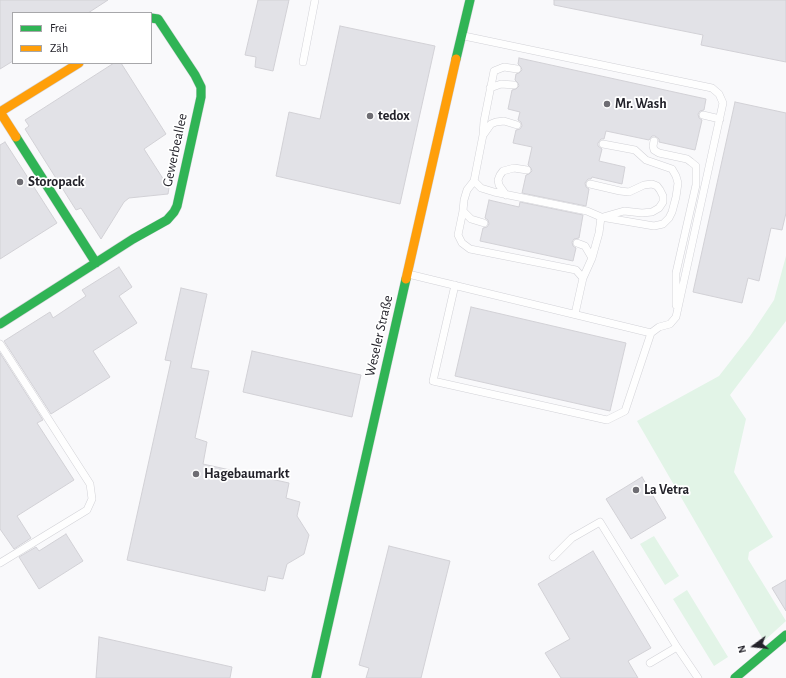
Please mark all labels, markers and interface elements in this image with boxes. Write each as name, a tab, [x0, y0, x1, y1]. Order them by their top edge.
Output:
legend	[12, 12, 152, 64]
text: Frei	[50, 22, 67, 34]
text: Zäh	[50, 42, 68, 54]
place label: Mr. Wash	[615, 96, 667, 112]
marker: Mr. Wash	[602, 99, 612, 109]
place label: tedox	[378, 108, 410, 124]
marker: tedox	[365, 111, 375, 121]
street label: Gewerbeallee	[159, 112, 191, 188]
place label: Storopack	[28, 174, 84, 190]
marker: Storopack	[15, 177, 25, 187]
street label: Weseler Straße	[361, 294, 397, 378]
place label: Hagebaumarkt	[204, 466, 289, 482]
marker: Hagebaumarkt	[191, 469, 201, 479]
place label: La Vetra	[644, 482, 689, 498]
marker: La Vetra	[631, 485, 641, 495]
north arrow	[734, 626, 774, 666]
text: N	[736, 644, 748, 654]

